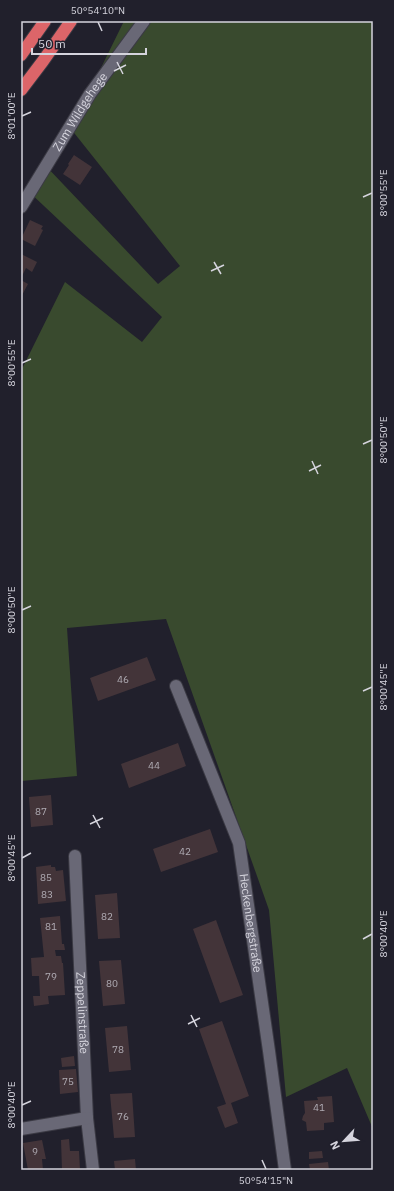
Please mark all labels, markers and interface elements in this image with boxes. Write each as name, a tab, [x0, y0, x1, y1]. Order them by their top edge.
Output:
text: 50°54'10"N	[71, 4, 125, 17]
scale bar	[32, 30, 146, 56]
text: 50 m	[38, 36, 66, 51]
street label: Zum Wildgehege	[49, 69, 111, 154]
text: 8°01'00"E	[5, 92, 18, 140]
text: 8°00'55"E	[377, 169, 390, 217]
text: 8°00'55"E	[5, 339, 18, 387]
text: 8°00'50"E	[377, 416, 390, 464]
text: 8°00'50"E	[5, 586, 18, 634]
text: 8°00'45"E	[377, 663, 390, 711]
house number: 46	[117, 673, 129, 686]
house number: 44	[148, 759, 160, 772]
house number: 87	[35, 805, 47, 818]
text: 8°00'45"E	[5, 834, 18, 882]
house number: 42	[179, 845, 191, 858]
house number: 85	[40, 871, 52, 884]
street label: Heckenbergstraße	[236, 872, 266, 974]
house number: 83	[41, 888, 53, 901]
house number: 82	[101, 910, 113, 923]
text: 8°00'40"E	[377, 910, 390, 958]
house number: 81	[45, 920, 57, 933]
house number: 79	[45, 970, 57, 983]
street label: Zeppelinstraße	[73, 971, 92, 1055]
house number: 80	[106, 977, 118, 990]
house number: 78	[112, 1043, 124, 1056]
house number: 75	[62, 1075, 74, 1088]
text: 8°00'40"E	[5, 1081, 18, 1129]
house number: 41	[313, 1101, 325, 1114]
house number: 76	[117, 1110, 129, 1123]
north arrow	[324, 1121, 364, 1161]
text: N	[327, 1139, 343, 1152]
house number: 9	[32, 1145, 38, 1158]
text: 50°54'15"N	[239, 1174, 293, 1187]

